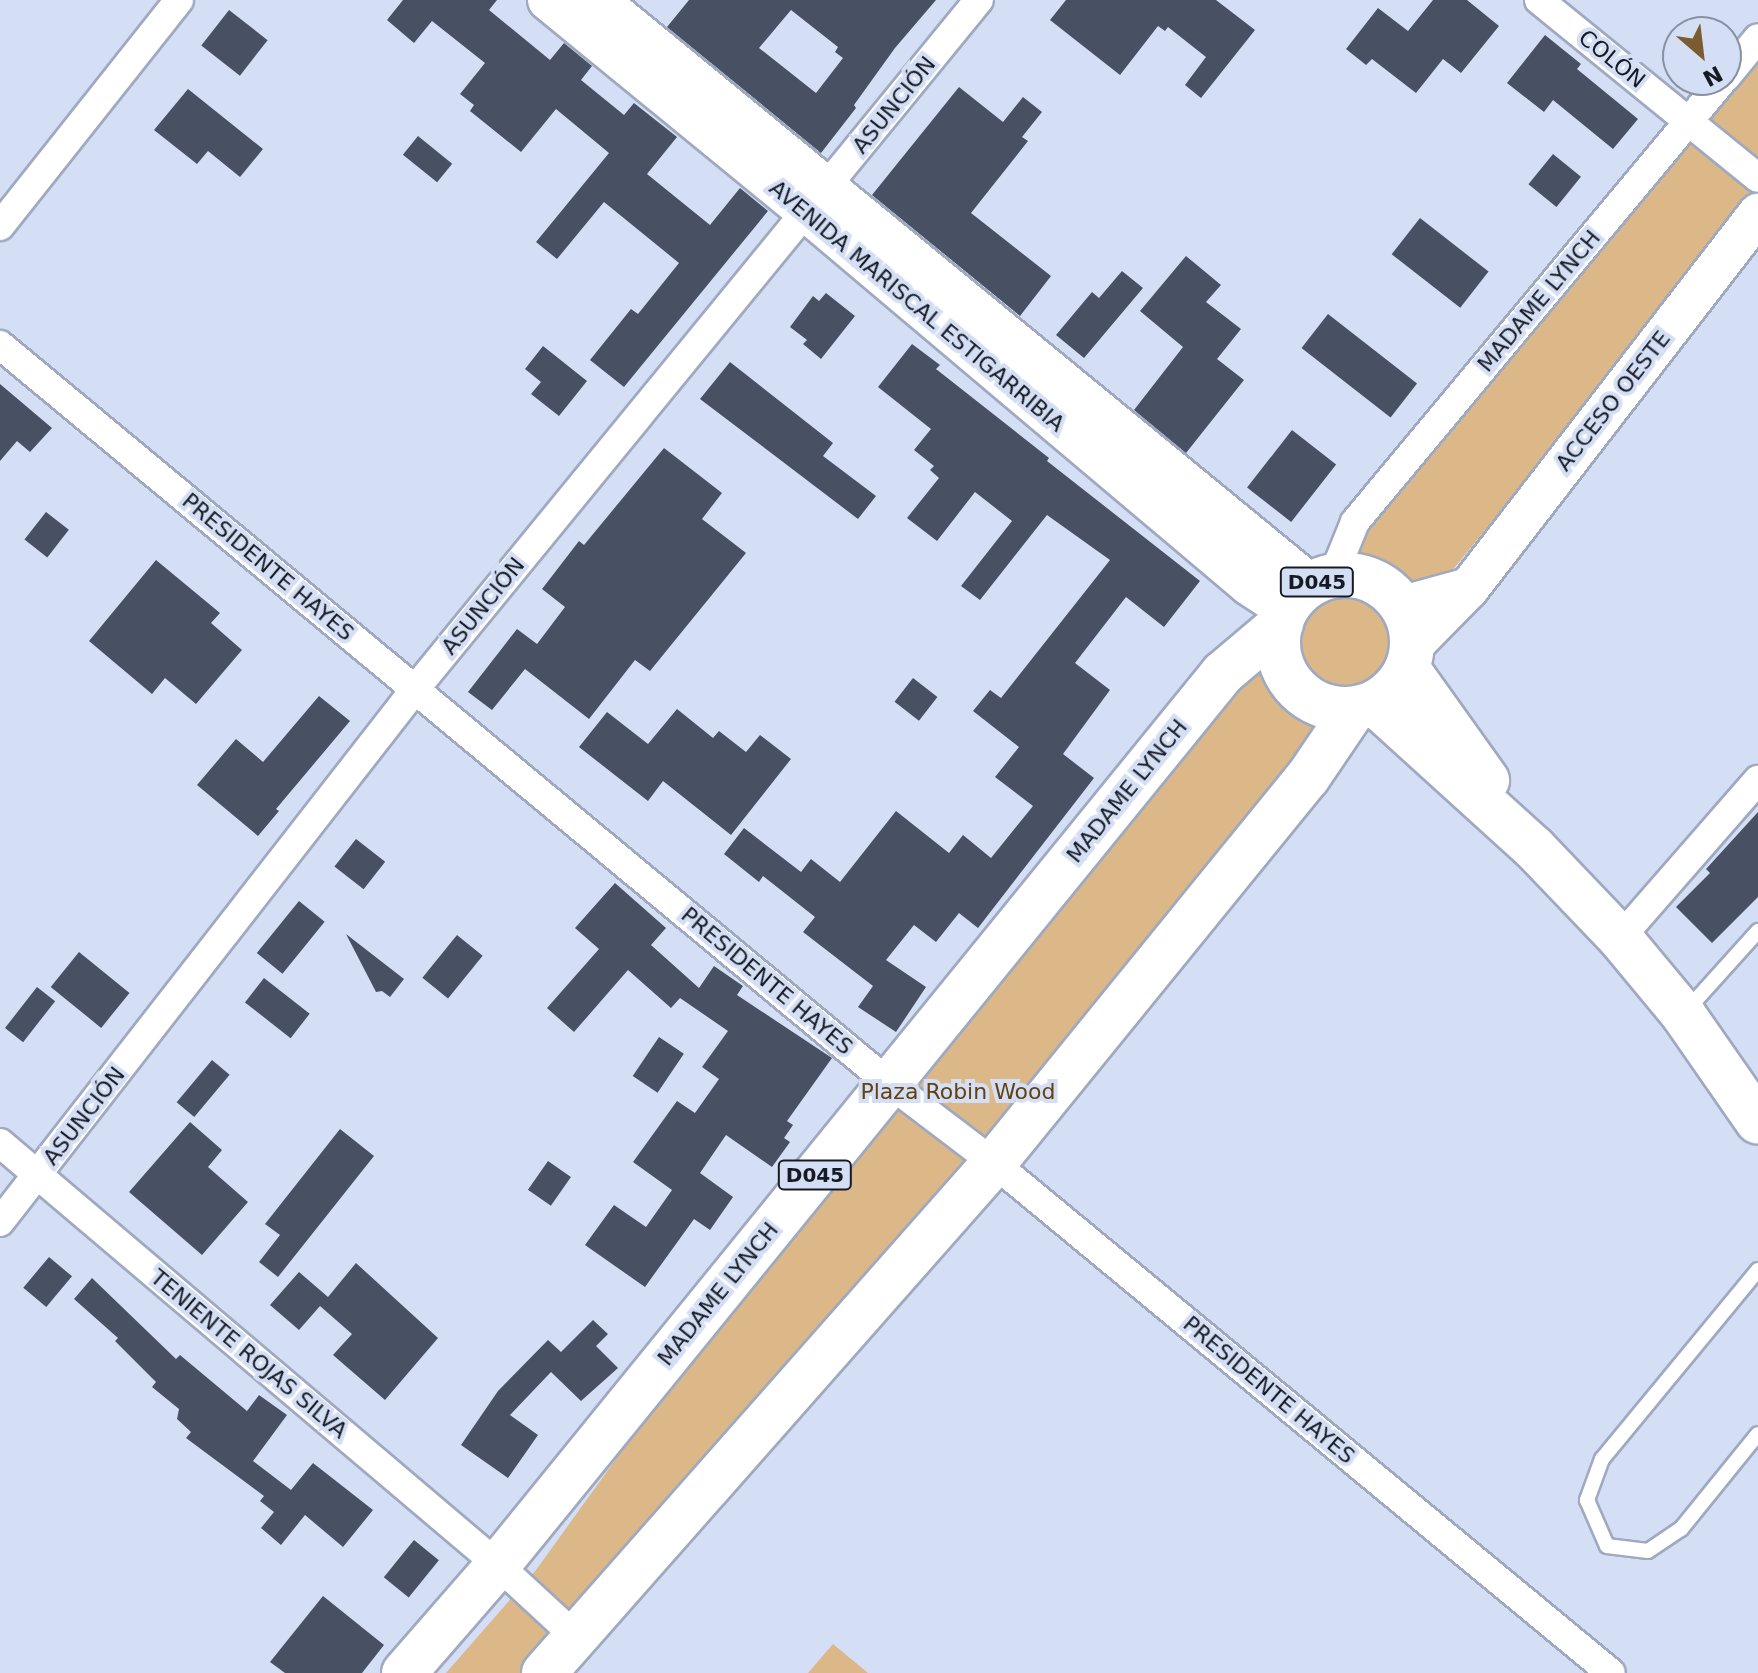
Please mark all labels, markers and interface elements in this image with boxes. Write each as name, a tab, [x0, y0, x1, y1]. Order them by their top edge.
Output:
north arrow	[1662, 16, 1742, 96]
street label: COLÓN	[1573, 24, 1651, 94]
street label: ASUNCIÓN	[847, 51, 941, 159]
text: N	[1699, 61, 1727, 91]
street label: AVENIDA MARISCAL ESTIGARRIBIA	[764, 175, 1070, 437]
street label: MADAME LYNCH	[1472, 225, 1606, 377]
street label: ACCESO OESTE	[1550, 326, 1676, 476]
street label: PRESIDENTE HAYES	[177, 488, 359, 646]
street label: ASUNCIÓN	[436, 552, 530, 660]
road number: D045	[1279, 566, 1355, 598]
street label: MADAME LYNCH	[1061, 714, 1193, 868]
street label: PRESIDENTE HAYES	[676, 902, 858, 1060]
street label: ASUNCIÓN	[38, 1062, 130, 1170]
park label: Plaza Robin Wood	[860, 1079, 1056, 1105]
road number: D045	[777, 1159, 853, 1191]
street label: MADAME LYNCH	[652, 1217, 784, 1371]
street label: TENIENTE ROJAS SILVA	[145, 1264, 353, 1444]
street label: PRESIDENTE HAYES	[1178, 1311, 1360, 1469]

